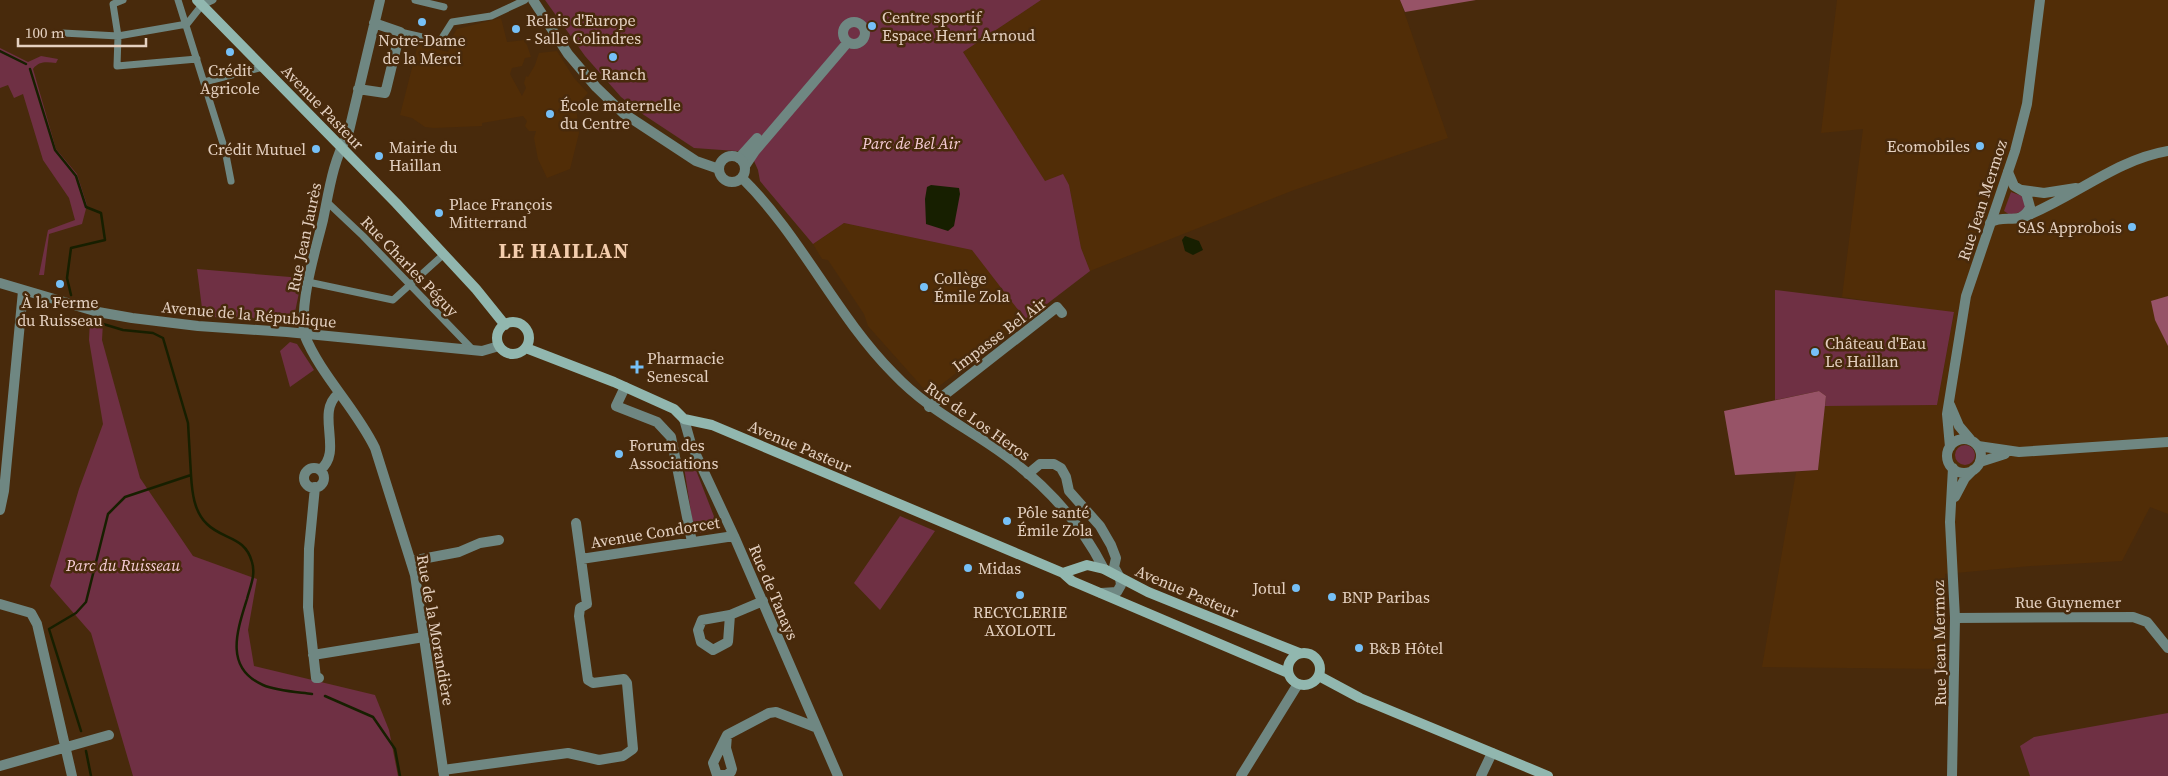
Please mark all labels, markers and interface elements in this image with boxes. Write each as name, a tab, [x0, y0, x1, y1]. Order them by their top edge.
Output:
place label: Centre sportif Espace Henri Arnoud	[882, 6, 1035, 46]
place label: Relais d'Europe - Salle Colindres	[526, 9, 641, 49]
scale bar	[18, 15, 145, 47]
marker: Notre-Dame de la Merci	[416, 16, 428, 28]
marker: Centre sportif Espace Henri Arnoud	[866, 20, 878, 32]
text: 100 m	[25, 22, 65, 43]
marker: Relais d'Europe - Salle Colindres	[510, 23, 522, 35]
place label: Notre-Dame de la Merci	[378, 29, 466, 69]
marker: Crédit Agricole	[224, 46, 236, 58]
marker: Le Ranch	[607, 51, 619, 63]
place label: Crédit Agricole	[200, 59, 260, 99]
street label: Avenue Pasteur	[277, 60, 369, 154]
place label: Le Ranch	[580, 63, 647, 85]
place label: École maternelle du Centre	[560, 94, 681, 134]
marker: École maternelle du Centre	[544, 108, 556, 120]
park label: Parc de Bel Air	[861, 132, 960, 154]
place label: Ecomobiles	[1887, 135, 1970, 157]
place label: Mairie du Haillan	[389, 136, 458, 176]
street label: Rue Jean Mermoz	[1952, 137, 2012, 263]
place label: Crédit Mutuel	[208, 138, 306, 160]
marker: Ecomobiles	[1974, 140, 1986, 152]
marker: Crédit Mutuel	[310, 143, 322, 155]
marker: Mairie du Haillan	[373, 150, 385, 162]
street label: Rue Jean Jaurès	[282, 180, 326, 294]
place label: Place François Mitterrand	[449, 193, 553, 233]
marker: Place François Mitterrand	[433, 207, 445, 219]
street label: Rue Charles Péguy	[356, 211, 464, 322]
place label: SAS Approbois	[2018, 216, 2122, 238]
marker: SAS Approbois	[2126, 221, 2138, 233]
district label: LE HAILLAN	[498, 236, 630, 265]
place label: Collège Émile Zola	[934, 267, 1011, 307]
marker: À la Ferme du Ruisseau	[54, 278, 66, 290]
marker: Collège Émile Zola	[918, 281, 930, 293]
place label: À la Ferme du Ruisseau	[17, 291, 103, 331]
street label: Impasse Bel Air	[948, 291, 1051, 377]
street label: Avenue de la République	[161, 295, 337, 333]
place label: Château d'Eau Le Haillan	[1825, 332, 1926, 372]
marker: Château d'Eau Le Haillan	[1809, 346, 1821, 358]
place label: Pharmacie Senescal	[647, 347, 724, 387]
marker: Pharmacie Senescal	[631, 361, 643, 373]
street label: Rue de Los Heros	[921, 376, 1035, 466]
street label: Avenue Pasteur	[745, 414, 855, 478]
place label: Forum des Associations	[629, 434, 718, 474]
marker: Forum des Associations	[613, 448, 625, 460]
place label: Pôle santé Émile Zola	[1017, 501, 1094, 541]
street label: Avenue Condorcet	[589, 511, 722, 553]
marker: Pôle santé Émile Zola	[1001, 515, 1013, 527]
street label: Rue de Tanays	[744, 541, 804, 643]
street label: Rue de la Morandière	[412, 553, 460, 707]
park label: Parc du Ruisseau	[65, 554, 181, 576]
place label: Midas	[978, 557, 1021, 579]
street label: Avenue Pasteur	[1132, 559, 1242, 623]
marker: Midas	[962, 562, 974, 574]
place label: Jotul	[1251, 577, 1286, 599]
street label: Rue Jean Mermoz	[1927, 580, 1951, 706]
marker: Jotul	[1290, 582, 1302, 594]
place label: BNP Paribas	[1342, 586, 1430, 608]
marker: RECYCLERIE AXOLOTL	[1014, 589, 1026, 601]
marker: BNP Paribas	[1326, 591, 1338, 603]
street label: Rue Guynemer	[2015, 591, 2122, 613]
place label: RECYCLERIE AXOLOTL	[973, 601, 1067, 641]
place label: B&B Hôtel	[1369, 637, 1443, 659]
marker: B&B Hôtel	[1353, 642, 1365, 654]

